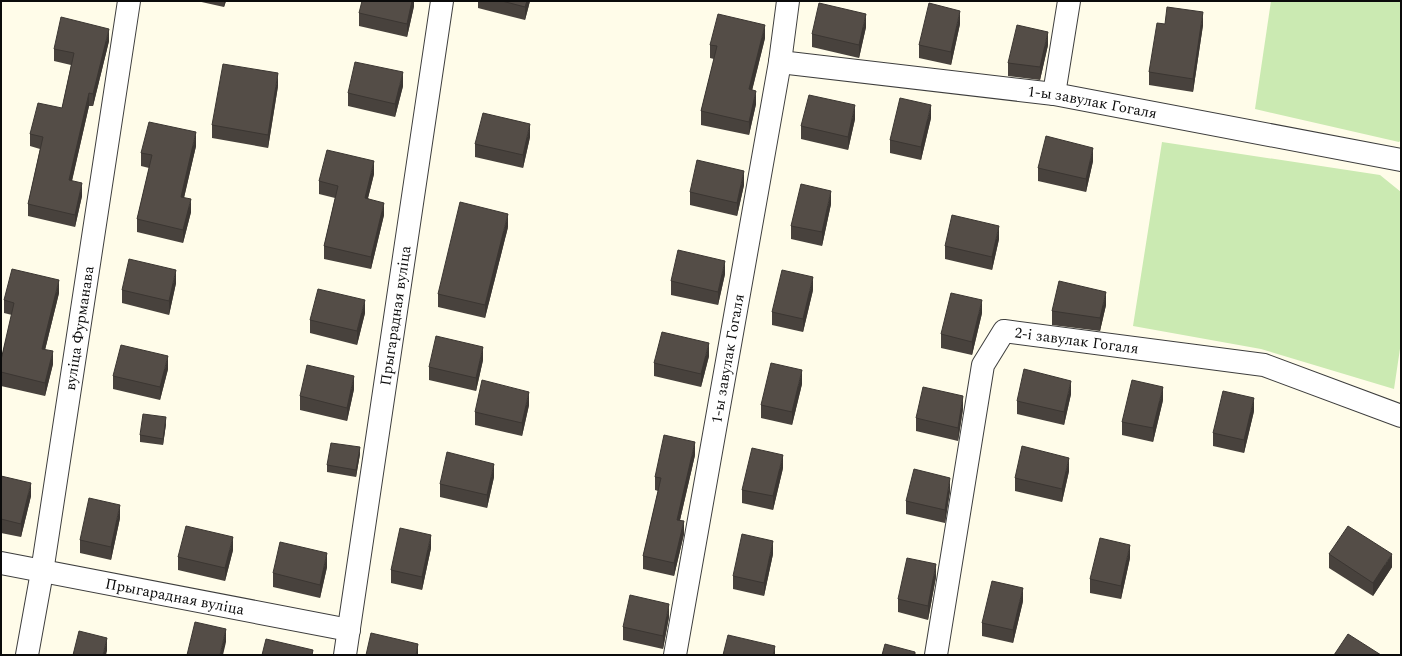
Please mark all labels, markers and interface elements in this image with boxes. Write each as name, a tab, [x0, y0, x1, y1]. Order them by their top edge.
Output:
street label: 1-ы завулак Гогаля	[1026, 80, 1159, 125]
street label: Прыгарадная вуліца	[374, 244, 418, 387]
street label: вуліца Фурманава	[59, 264, 101, 392]
street label: 1-ы завулак Гогаля	[705, 292, 751, 425]
street label: 2-і завулак Гогаля	[1013, 321, 1140, 360]
street label: Прыгарадная вуліца	[103, 572, 247, 622]

